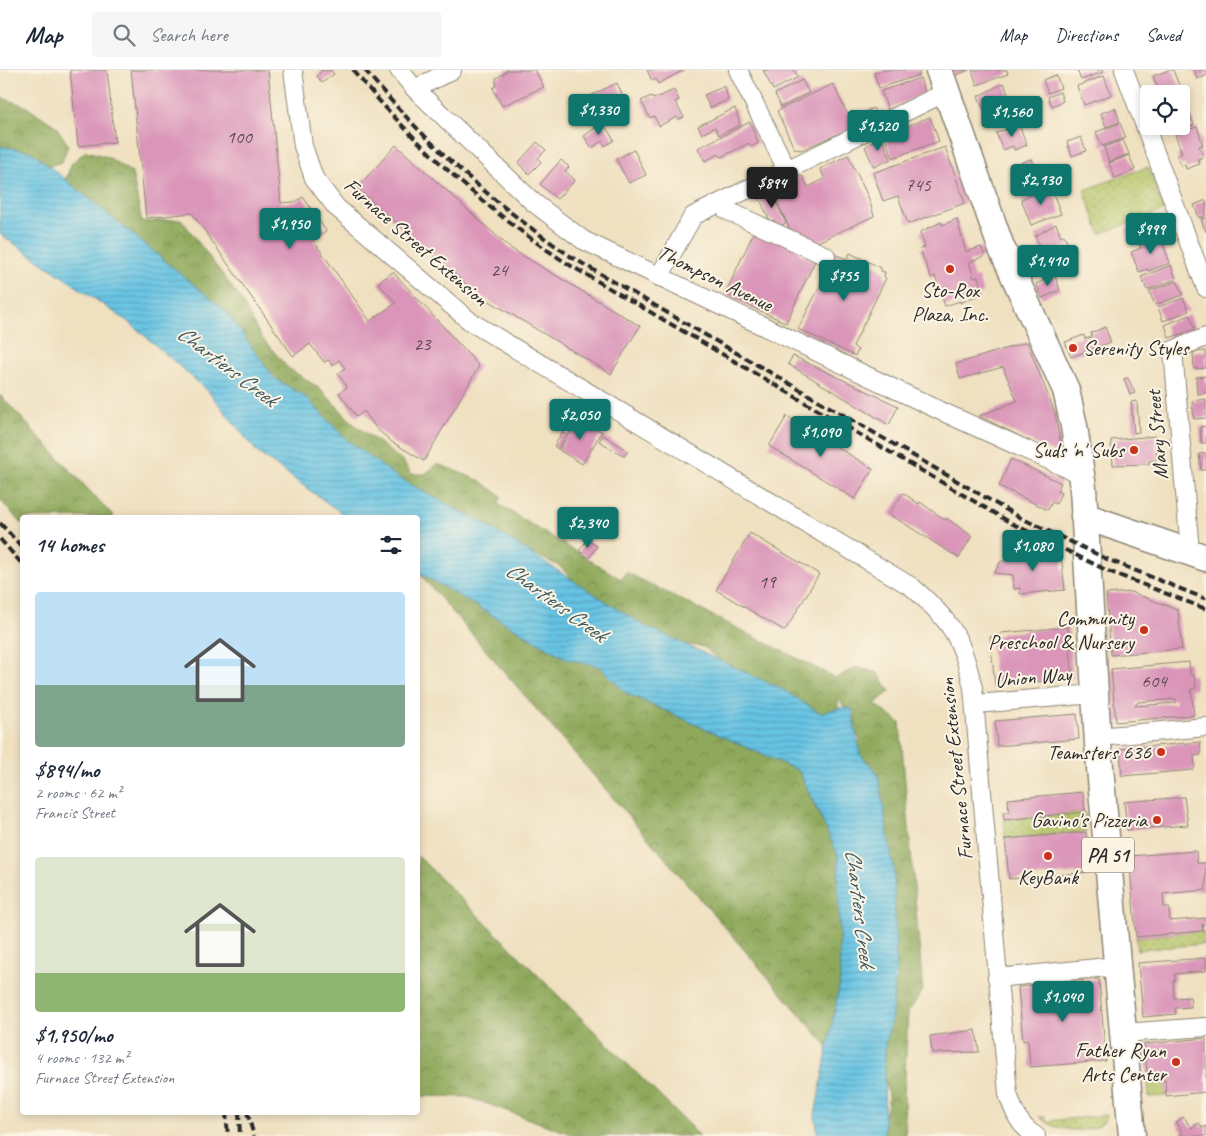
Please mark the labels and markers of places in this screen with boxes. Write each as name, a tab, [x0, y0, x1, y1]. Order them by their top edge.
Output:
pin: $1,330	[558, 93, 640, 136]
pin: $1,560	[971, 96, 1053, 138]
pin: $1,520	[837, 109, 919, 152]
pin: $2,130	[1000, 164, 1082, 206]
pin: $894	[742, 166, 802, 209]
pin: $1,950	[249, 208, 331, 250]
pin: $999	[1121, 212, 1181, 255]
pin: $1,410	[1007, 244, 1089, 287]
pin: $755	[814, 260, 874, 302]
marker: Sto-Rox Plaza, Inc.	[944, 263, 956, 275]
place label: Sto-Rox Plaza, Inc.	[912, 277, 989, 327]
place label: Serenity Styles	[1083, 335, 1190, 361]
marker: Serenity Styles	[1067, 342, 1079, 354]
pin: $2,050	[539, 398, 621, 441]
pin: $1,090	[780, 416, 862, 458]
place label: Suds 'n' Subs	[1033, 437, 1126, 463]
marker: Suds 'n' Subs	[1128, 444, 1140, 456]
pin: $2,340	[547, 506, 629, 549]
pin: $1,080	[992, 530, 1074, 572]
place label: Community Preschool & Nursery	[988, 605, 1136, 655]
marker: Community Preschool & Nursery	[1138, 624, 1150, 636]
place label: Teamsters 636	[1047, 739, 1152, 765]
marker: Teamsters 636	[1155, 746, 1167, 758]
place label: Gavino's Pizzeria	[1031, 807, 1149, 833]
marker: Gavino's Pizzeria	[1151, 814, 1163, 826]
marker: KeyBank	[1042, 850, 1054, 862]
place label: KeyBank	[1018, 864, 1079, 890]
pin: $1,040	[1022, 980, 1104, 1023]
place label: Father Ryan Arts Center	[1075, 1037, 1167, 1087]
marker: Father Ryan Arts Center	[1170, 1056, 1182, 1068]

